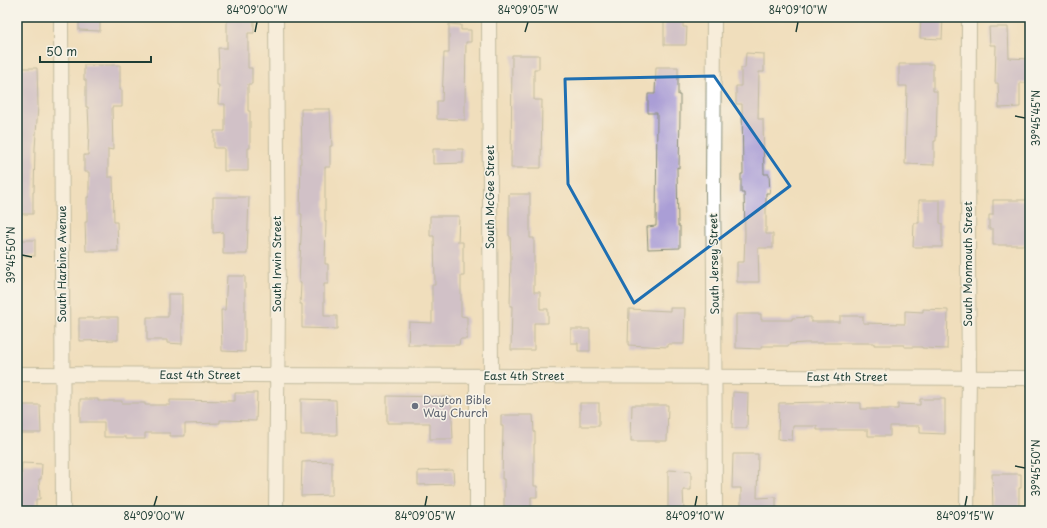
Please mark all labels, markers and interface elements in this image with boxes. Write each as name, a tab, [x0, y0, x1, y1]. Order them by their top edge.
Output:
text: 84°09'00"W	[226, 2, 288, 17]
text: 84°09'05"W	[498, 2, 559, 17]
text: 84°09'10"W	[769, 2, 828, 17]
scale bar	[40, 38, 151, 64]
text: 50 m	[46, 42, 77, 60]
text: 39°45'45"N	[1028, 90, 1043, 146]
street label: South McGee Street	[481, 145, 498, 249]
street label: South Monmouth Street	[959, 201, 976, 327]
street label: South Harbine Avenue	[53, 206, 70, 322]
street label: South Jersey Street	[704, 213, 723, 315]
street label: South Irwin Street	[268, 215, 285, 312]
text: 39°45'50"N	[3, 226, 18, 284]
street label: East 4th Street	[160, 366, 241, 383]
street label: East 4th Street	[484, 367, 565, 384]
street label: East 4th Street	[807, 368, 888, 385]
place label: Dayton Bible Way Church	[423, 391, 491, 421]
marker: Dayton Bible Way Church	[410, 401, 420, 411]
text: 39°45'50"N	[1028, 439, 1043, 497]
text: 84°09'00"W	[123, 508, 185, 523]
text: 84°09'05"W	[395, 508, 456, 523]
text: 84°09'10"W	[666, 508, 725, 523]
text: 84°09'15"W	[936, 508, 995, 523]

